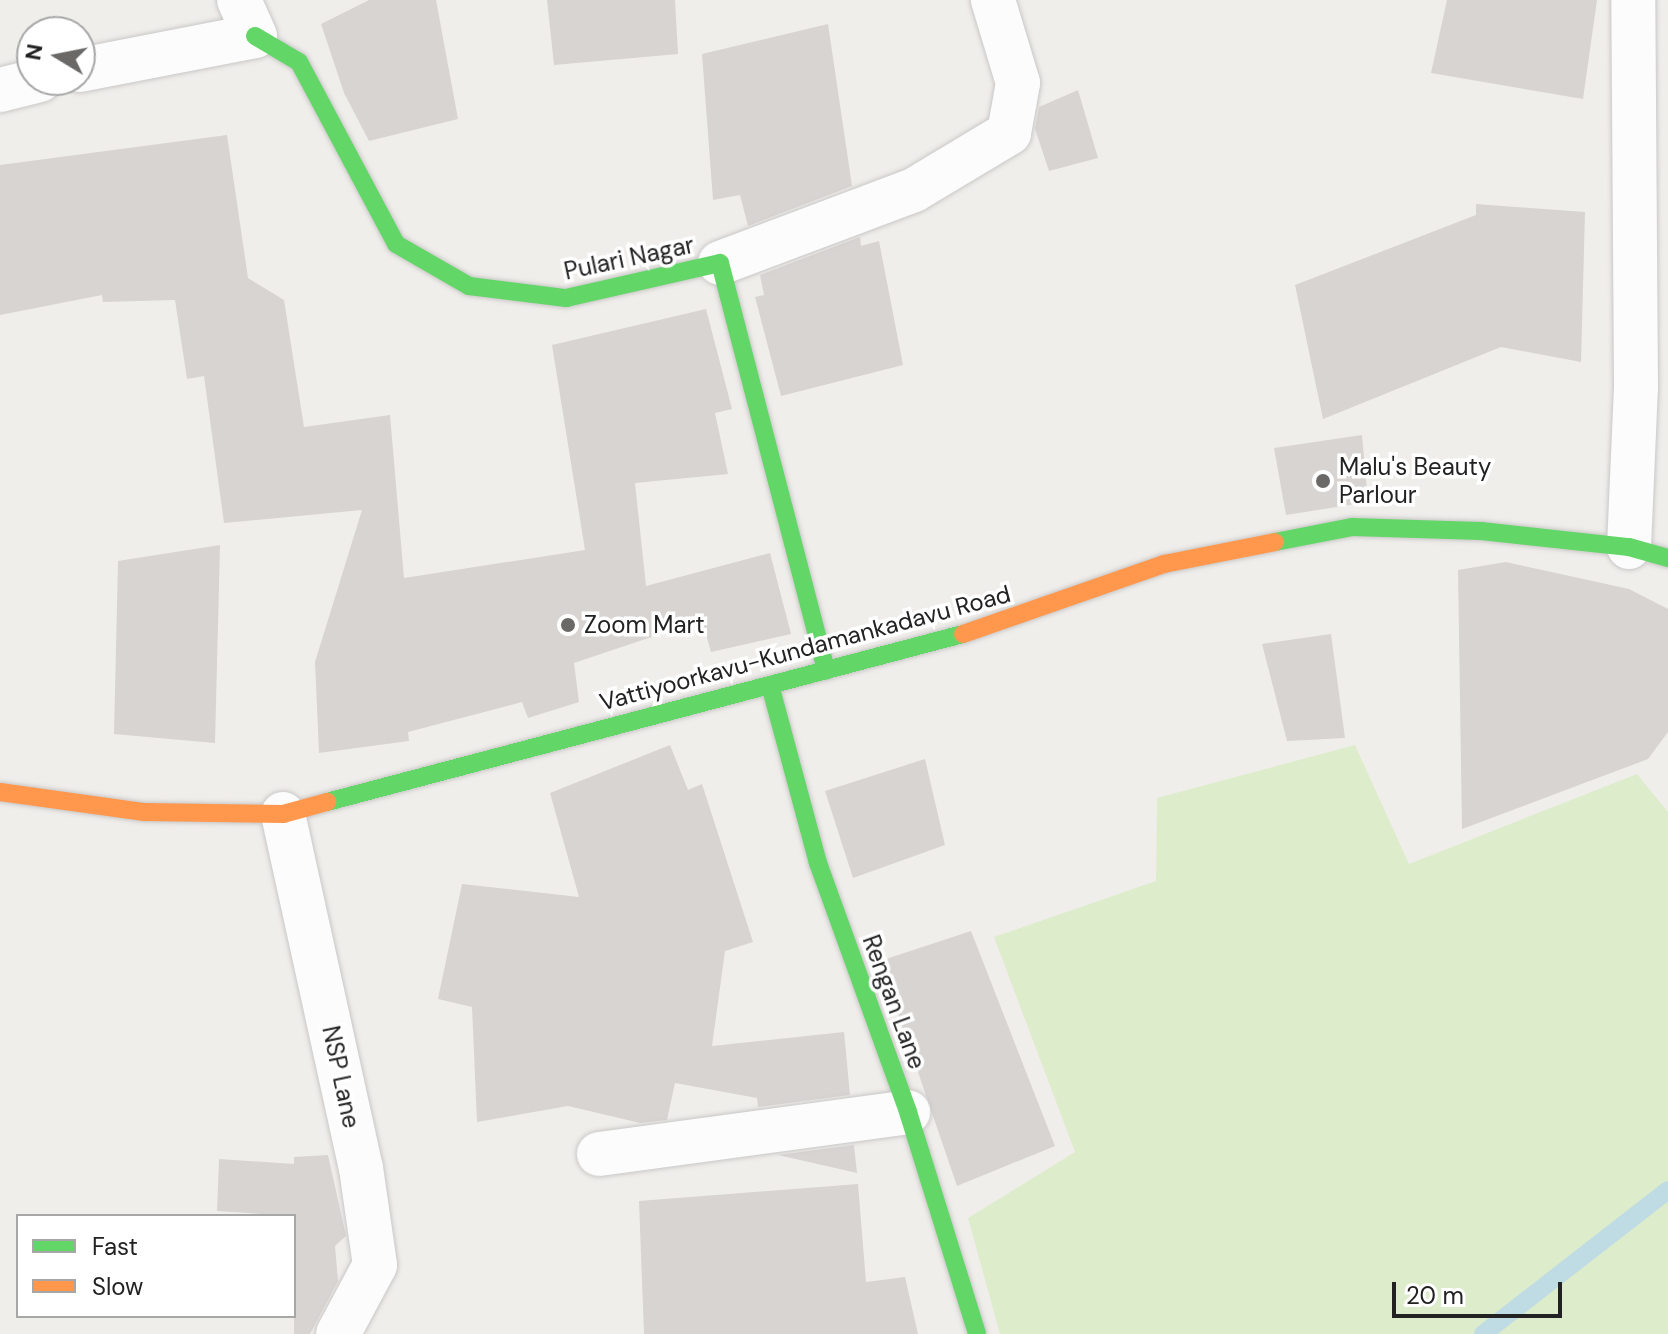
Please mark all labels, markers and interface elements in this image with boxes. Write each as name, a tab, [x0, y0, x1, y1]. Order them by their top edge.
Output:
north arrow	[16, 16, 96, 96]
text: N	[18, 42, 50, 63]
street label: Pulari Nagar	[561, 230, 697, 286]
place label: Malu's Beauty Parlour	[1339, 453, 1491, 509]
marker: Malu's Beauty Parlour	[1314, 472, 1332, 490]
street label: Vattiyoorkavu-Kundamankadavu Road	[596, 579, 1014, 717]
place label: Zoom Mart	[584, 611, 705, 639]
marker: Zoom Mart	[559, 616, 577, 634]
street label: Rengan Lane	[856, 931, 932, 1073]
street label: NSP Lane	[316, 1023, 366, 1131]
legend	[16, 1214, 296, 1318]
text: Fast	[92, 1231, 138, 1262]
scale bar	[1396, 1266, 1566, 1316]
text: Slow	[92, 1271, 143, 1302]
text: 20 m	[1406, 1280, 1464, 1311]

